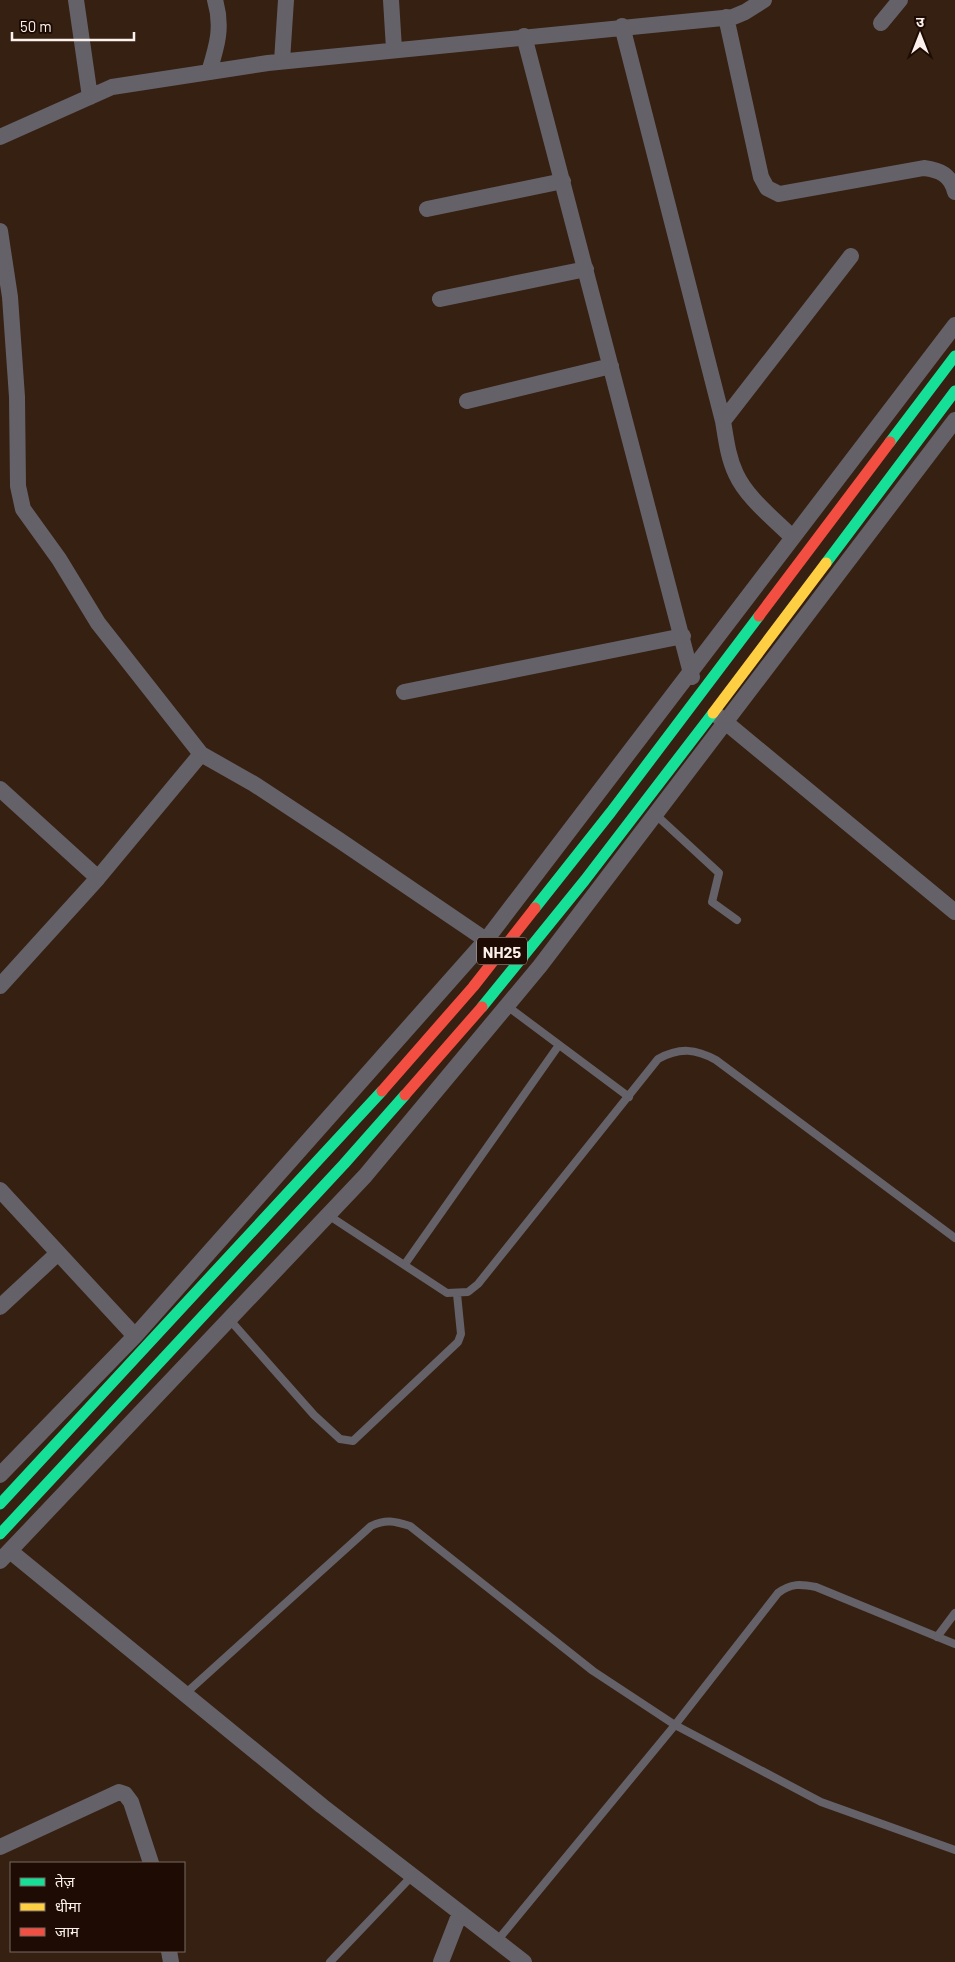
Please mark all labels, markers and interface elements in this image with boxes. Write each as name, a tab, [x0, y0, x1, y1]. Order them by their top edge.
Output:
scale bar	[12, 10, 135, 42]
north arrow	[895, 10, 945, 60]
text: उ	[916, 13, 925, 30]
text: 50 m	[20, 17, 52, 35]
road number: NH25	[477, 938, 527, 964]
legend	[10, 1862, 185, 1952]
text: तेज़	[55, 1872, 76, 1890]
text: धीमा	[55, 1897, 82, 1915]
text: जाम	[55, 1922, 80, 1940]

